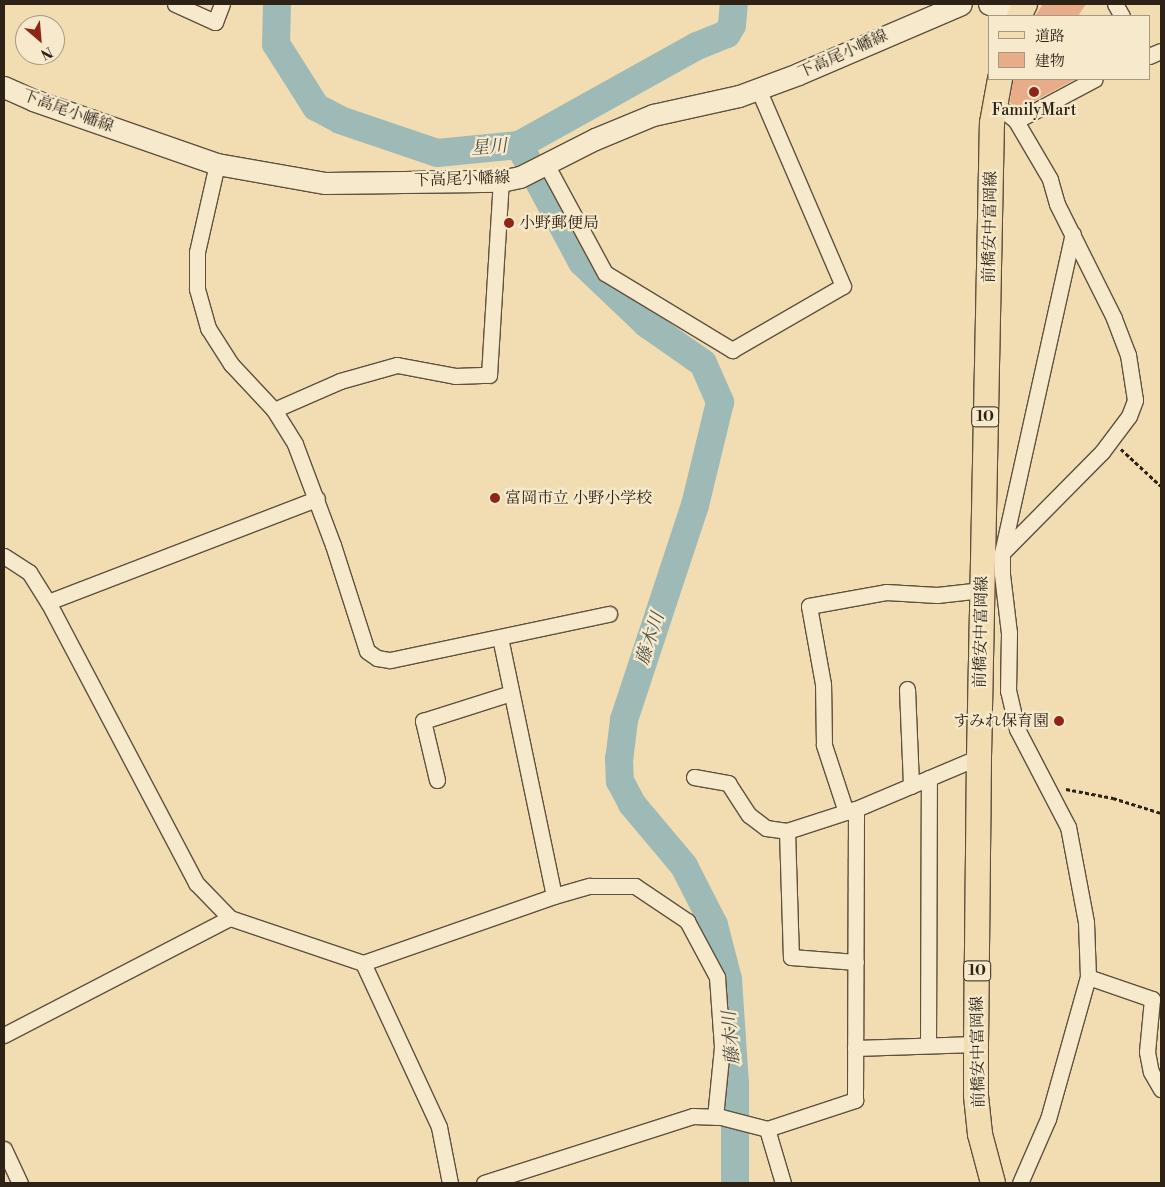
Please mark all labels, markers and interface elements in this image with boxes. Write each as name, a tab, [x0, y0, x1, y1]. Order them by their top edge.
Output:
north arrow	[15, 15, 65, 65]
legend	[988, 15, 1150, 80]
street label: 下高尾小幡線	[795, 26, 891, 82]
text: 道路	[1035, 27, 1065, 46]
text: N	[37, 42, 55, 63]
text: 建物	[1035, 52, 1065, 71]
street label: 下高尾小幡線	[20, 86, 116, 136]
marker: FamilyMart	[1028, 86, 1040, 98]
place label: FamilyMart	[992, 100, 1076, 120]
water label: 星川	[470, 136, 508, 160]
street label: 下高尾小幡線	[414, 168, 510, 190]
street label: 前橋安中富岡線	[979, 171, 1001, 283]
place label: 小野郵便局	[519, 213, 599, 233]
marker: 小野郵便局	[503, 217, 515, 229]
road number: 10	[970, 404, 1000, 430]
place label: 富岡市立 小野小学校	[505, 488, 652, 508]
marker: 富岡市立 小野小学校	[489, 492, 501, 504]
street label: 前橋安中富岡線	[970, 576, 992, 688]
water label: 藤木川	[632, 610, 670, 668]
place label: すみれ保育園	[953, 711, 1049, 731]
marker: すみれ保育園	[1053, 715, 1065, 727]
road number: 10	[962, 958, 992, 984]
street label: 前橋安中富岡線	[967, 996, 989, 1108]
water label: 藤木川	[719, 1010, 745, 1066]

